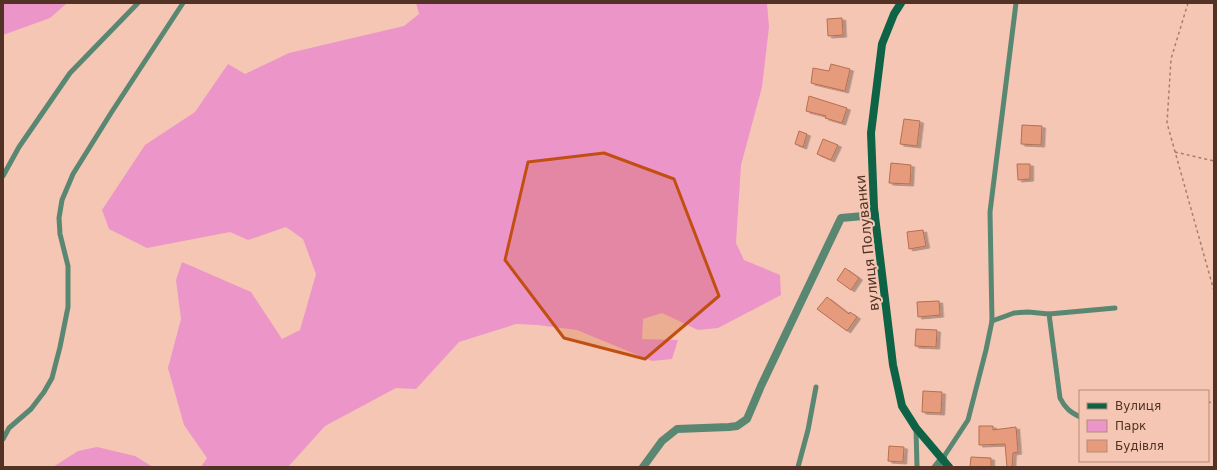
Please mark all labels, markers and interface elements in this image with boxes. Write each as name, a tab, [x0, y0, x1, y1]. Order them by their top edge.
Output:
street label: вулиця Полуванки	[852, 174, 882, 312]
legend	[1079, 390, 1209, 462]
text: Вулиця	[1115, 399, 1161, 413]
text: Парк	[1115, 419, 1146, 433]
text: Будівля	[1115, 439, 1164, 453]

